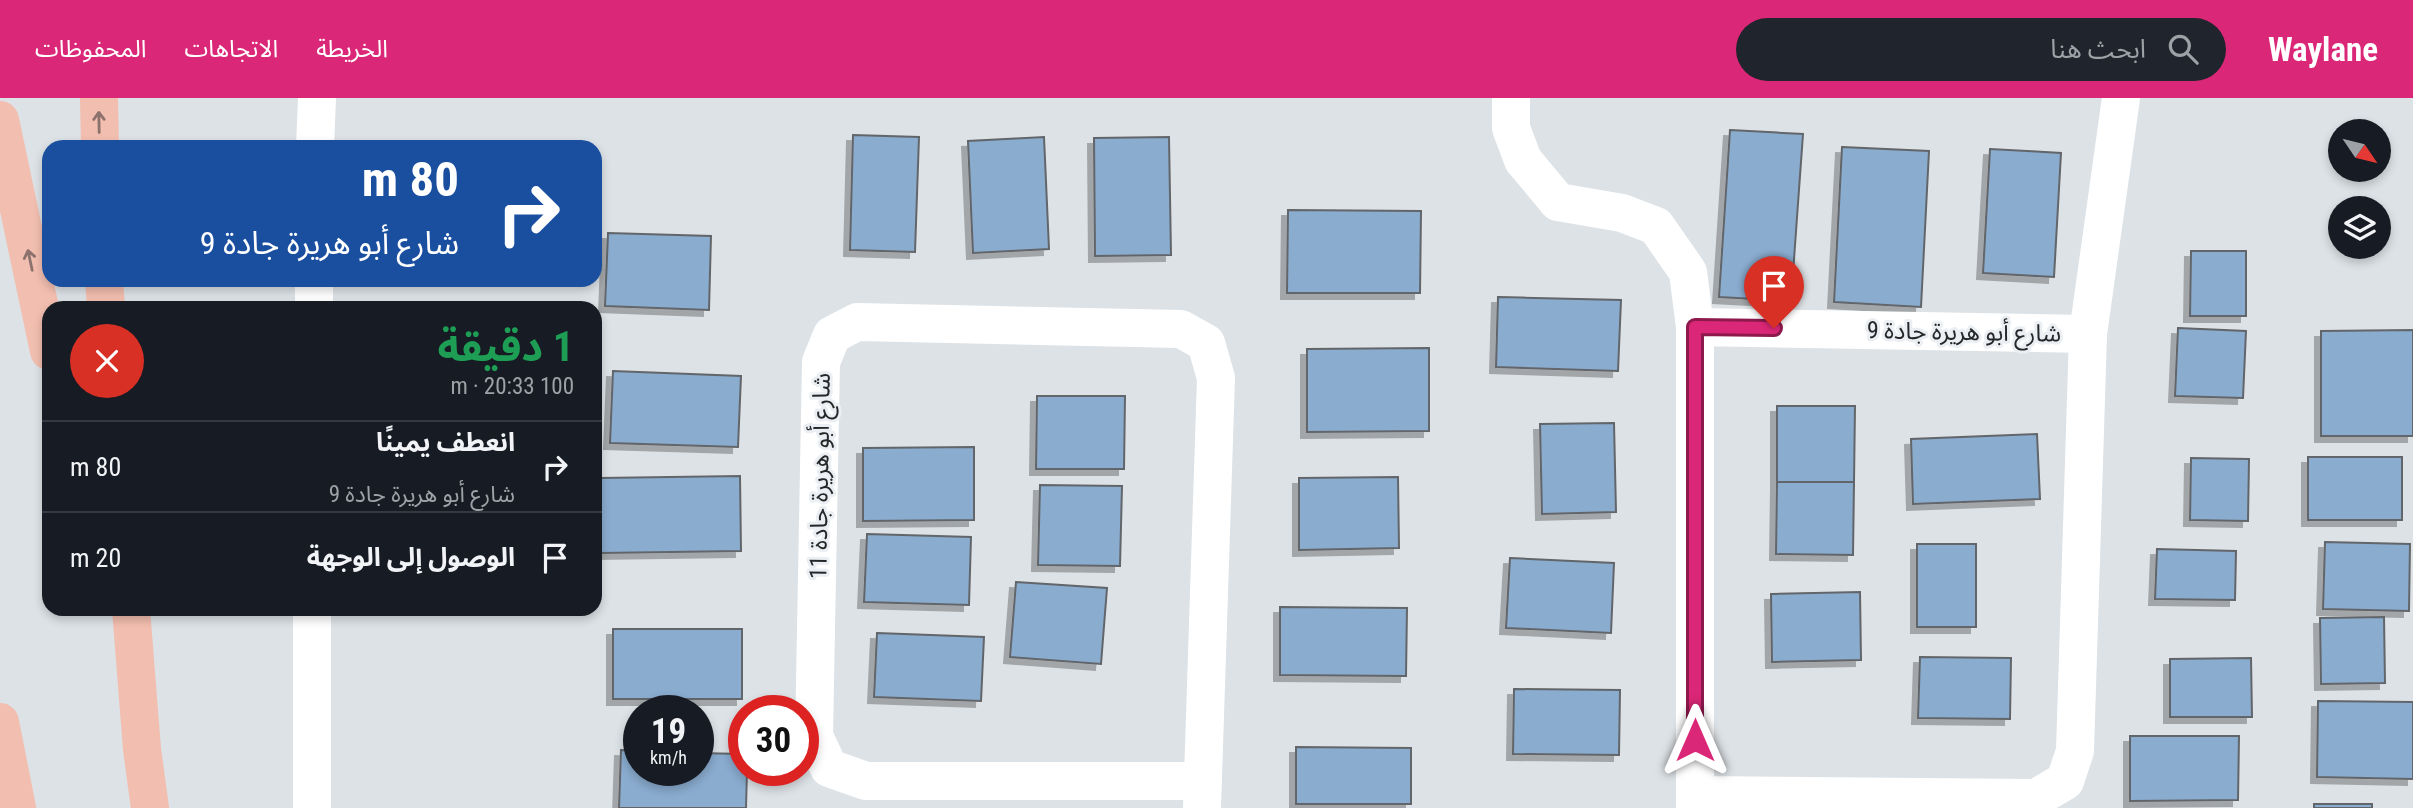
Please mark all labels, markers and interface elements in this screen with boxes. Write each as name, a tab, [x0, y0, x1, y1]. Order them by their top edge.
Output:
search box	[1736, 18, 2226, 81]
icon: search	[2164, 30, 2202, 68]
text: Waylane	[2268, 30, 2378, 69]
text: ابحث هنا	[2050, 34, 2146, 64]
text: المحفوظات	[35, 35, 146, 63]
text: الاتجاهات	[184, 35, 278, 63]
text: الخريطة	[316, 35, 388, 63]
one-way arrow	[93, 111, 106, 134]
north arrow	[2328, 119, 2390, 182]
map controls	[2328, 119, 2391, 259]
text: 80 m	[362, 151, 459, 208]
icon: right	[483, 168, 574, 259]
button: layers	[2328, 196, 2391, 259]
text: شارع أبو هريرة جادة 9	[200, 224, 459, 262]
one-way arrow	[22, 249, 36, 272]
pin	[1744, 256, 1804, 328]
icon: arrive	[1755, 267, 1793, 305]
street label: شارع أبو هريرة جادة 9	[1867, 314, 2061, 351]
text: 1 دقيقة	[437, 322, 574, 371]
button: close	[70, 324, 144, 398]
text: 100 m · 20:33	[450, 373, 574, 400]
street label: شارع أبو هريرة جادة 11	[802, 373, 839, 579]
text: انعطف يمينًا	[376, 427, 515, 457]
icon: right	[536, 448, 574, 486]
text: 80 m	[70, 452, 121, 482]
text: شارع أبو هريرة جادة 9	[329, 481, 515, 508]
icon: arrive	[536, 539, 574, 577]
text: الوصول إلى الوجهة	[307, 542, 515, 572]
text: 20 m	[70, 543, 121, 573]
speed limit sign: 30	[728, 695, 819, 786]
position arrow	[1658, 703, 1732, 777]
text: 19	[651, 711, 686, 752]
text: km/h	[650, 747, 687, 768]

